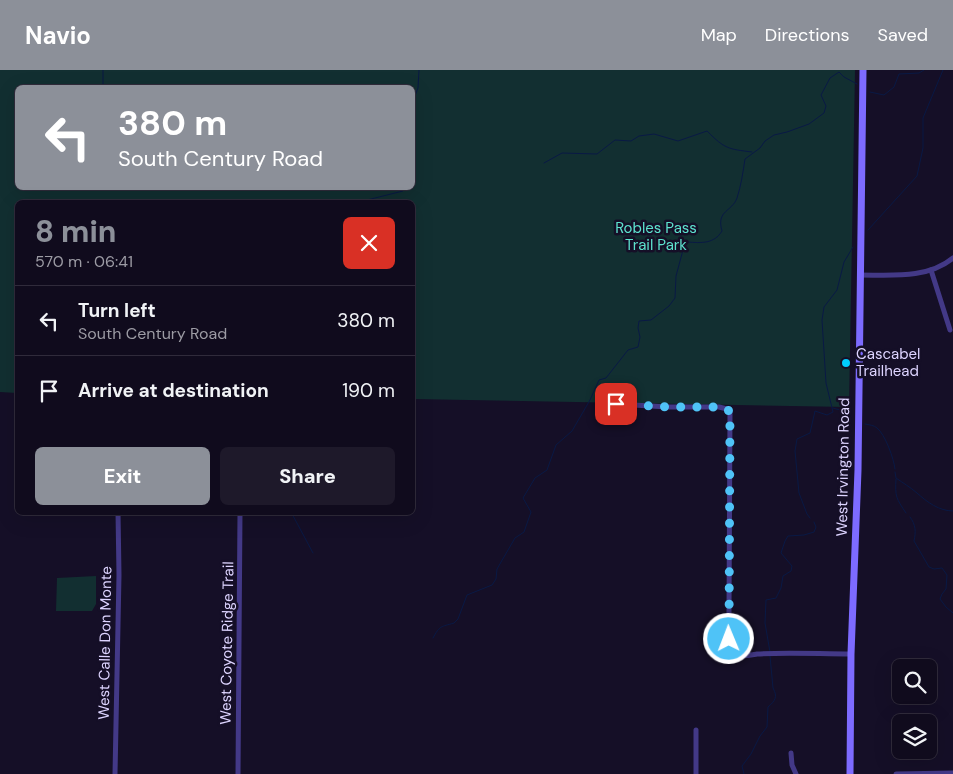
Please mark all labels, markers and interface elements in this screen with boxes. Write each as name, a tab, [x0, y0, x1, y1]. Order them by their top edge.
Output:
text: Navio	[25, 20, 91, 51]
text: Map	[701, 23, 737, 47]
text: Directions	[765, 23, 850, 47]
text: Saved	[878, 23, 928, 47]
text: 380 m	[118, 100, 227, 146]
icon: left	[35, 105, 100, 170]
text: South Century Road	[118, 144, 323, 173]
text: 8 min	[35, 212, 116, 251]
button: close	[343, 217, 395, 269]
park label: Robles Pass Trail Park	[615, 218, 697, 255]
text: 570 m · 06:41	[35, 251, 133, 272]
text: Turn left	[78, 298, 156, 323]
icon: left	[35, 307, 63, 335]
text: 380 m	[337, 308, 395, 333]
text: South Century Road	[78, 323, 227, 344]
place label: Cascabel Trailhead	[856, 344, 920, 381]
marker: Cascabel Trailhead	[840, 357, 852, 369]
icon: arrive	[35, 377, 63, 405]
text: Arrive at destination	[78, 378, 269, 403]
text: 190 m	[342, 378, 395, 403]
pin	[595, 383, 637, 425]
icon: arrive	[602, 390, 630, 418]
street label: West Irvington Road	[832, 397, 854, 537]
button: Exit	[35, 447, 210, 505]
button: Share	[220, 447, 395, 505]
street label: West Coyote Ridge Trail	[216, 561, 238, 725]
street label: West Calle Don Monte	[94, 566, 116, 720]
position arrow	[702, 612, 754, 664]
map controls	[892, 659, 937, 759]
button: search	[892, 659, 937, 704]
button: layers	[892, 714, 937, 759]

